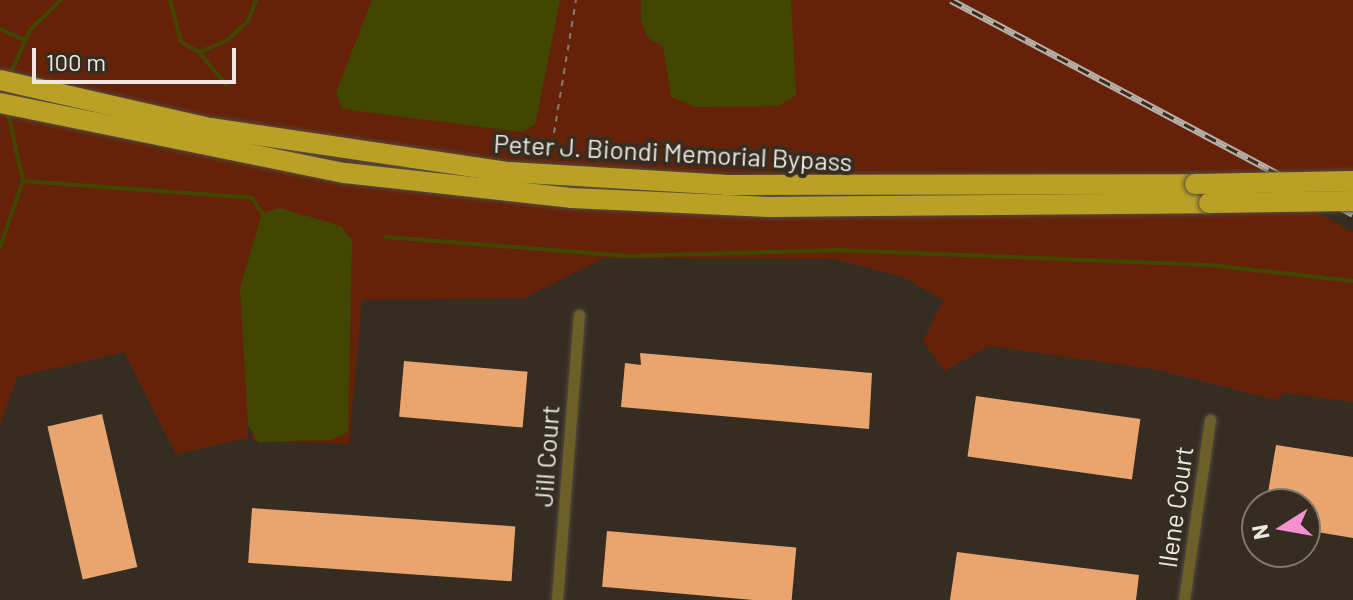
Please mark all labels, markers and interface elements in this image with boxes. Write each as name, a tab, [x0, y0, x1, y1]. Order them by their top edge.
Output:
scale bar	[36, 32, 240, 82]
text: 100 m	[46, 47, 106, 76]
street label: Peter J. Biondi Memorial Bypass	[493, 127, 853, 177]
street label: Jill Court	[527, 404, 565, 508]
street label: Ilene Court	[1151, 444, 1199, 570]
north arrow	[1241, 488, 1321, 568]
text: N	[1245, 523, 1274, 542]

